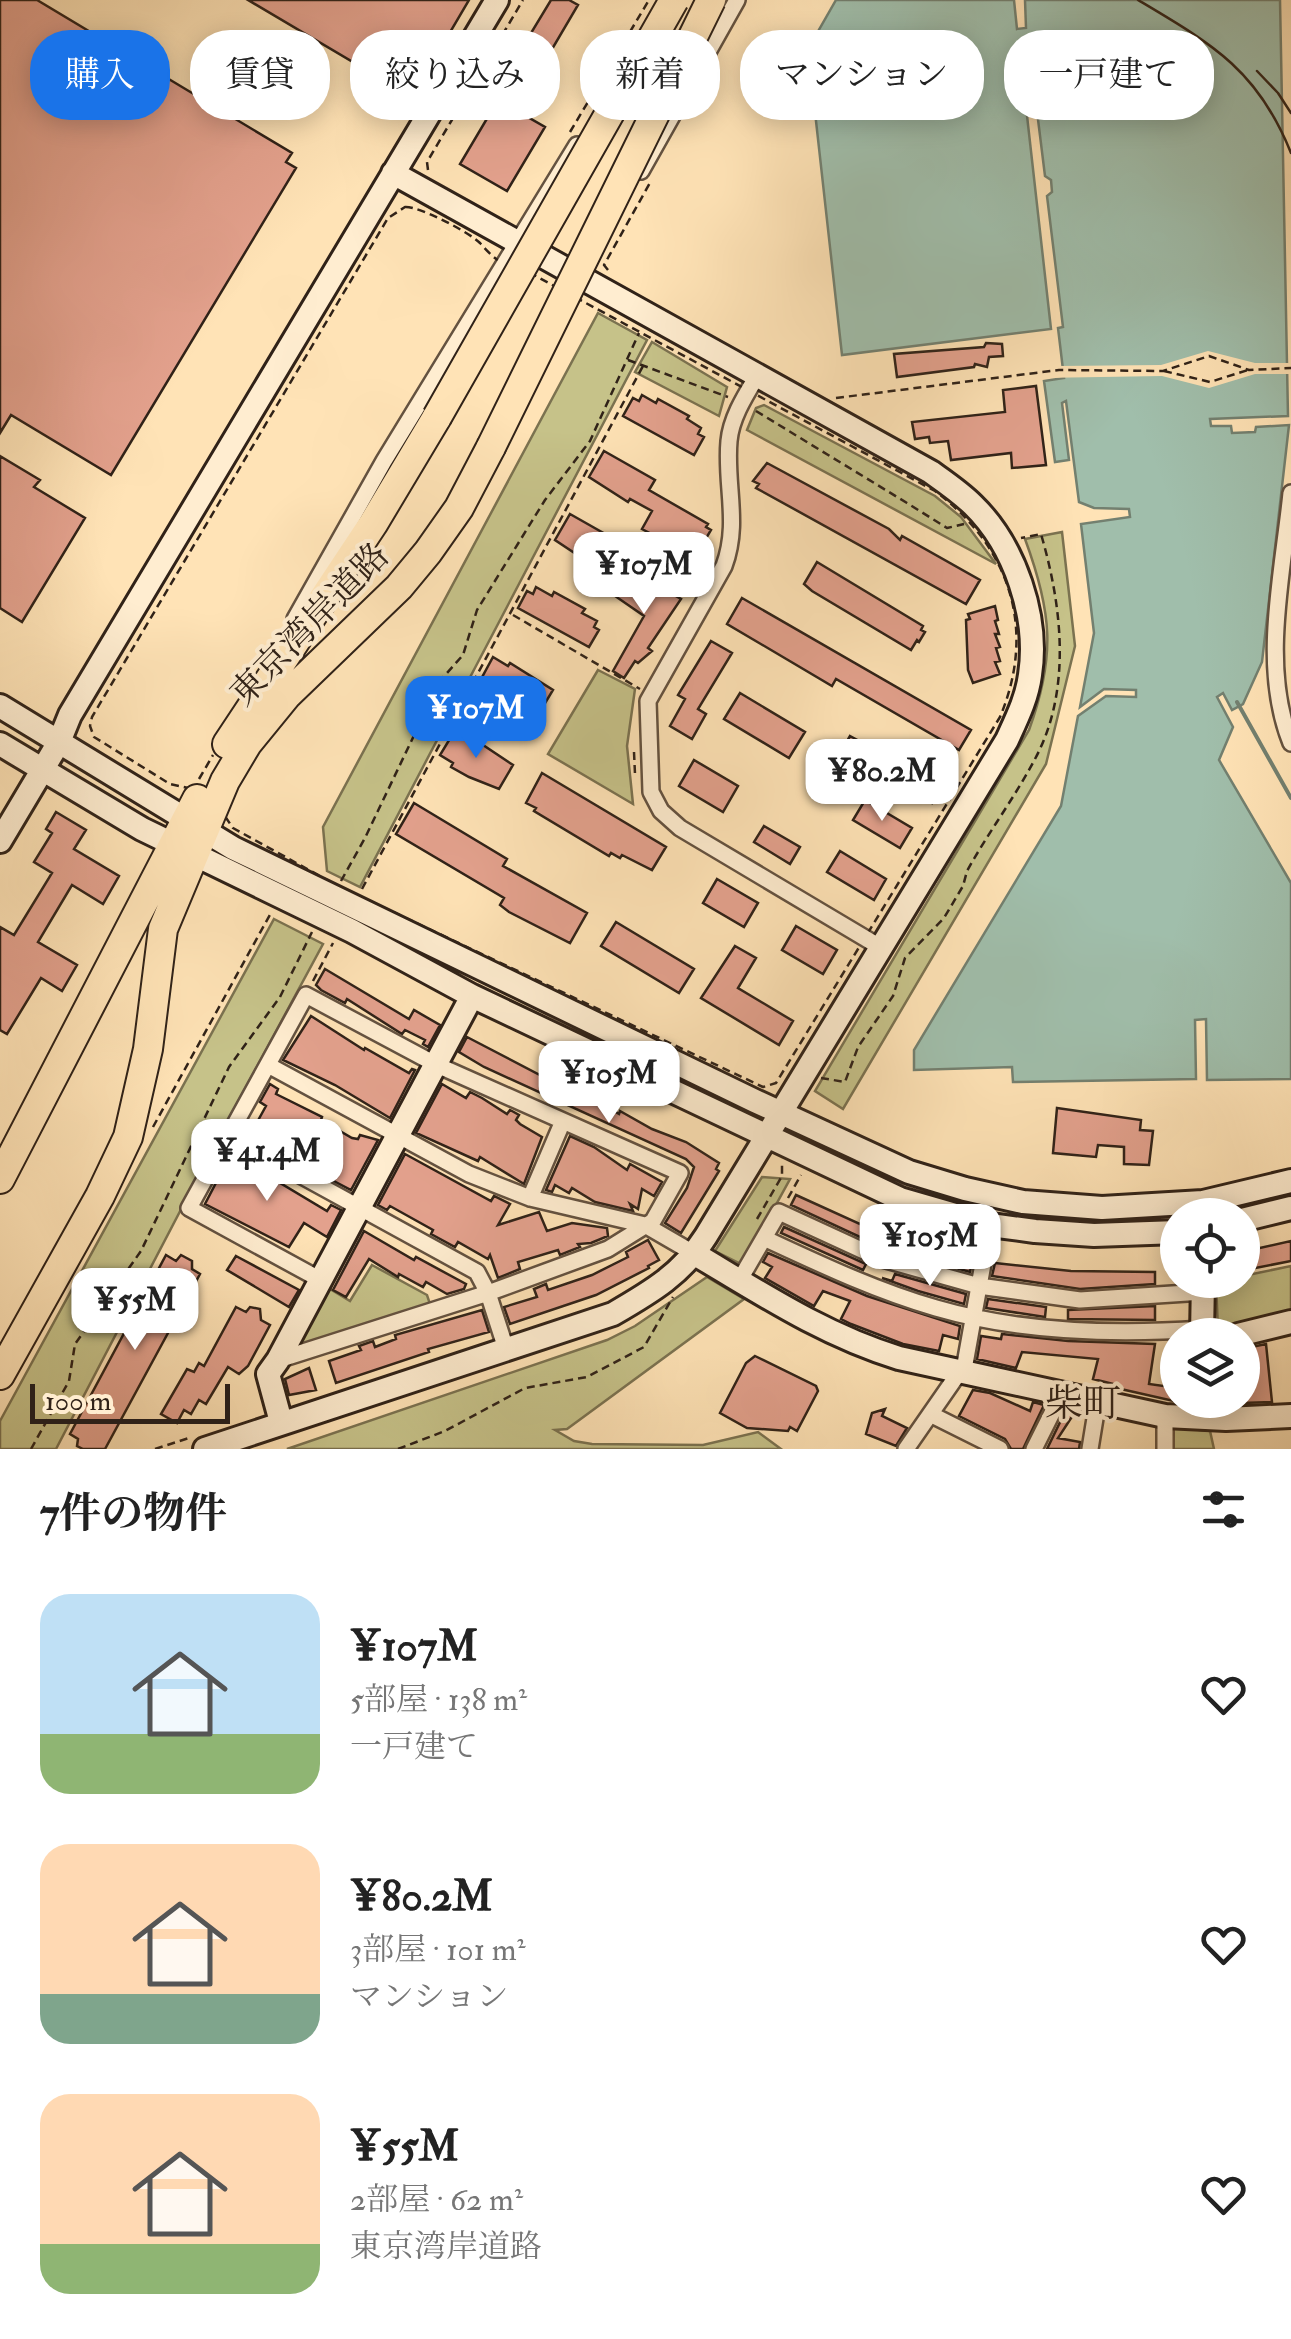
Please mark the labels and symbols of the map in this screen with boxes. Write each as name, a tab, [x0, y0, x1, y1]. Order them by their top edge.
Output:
pin: ¥107M	[574, 532, 714, 617]
street label: 東京湾岸道路	[221, 534, 398, 716]
pin: ¥107M	[406, 676, 546, 761]
pin: ¥80.2M	[801, 739, 963, 824]
pin: ¥105M	[539, 1041, 679, 1126]
pin: ¥41.4M	[186, 1119, 348, 1204]
pin: ¥105M	[860, 1204, 1000, 1289]
pin: ¥55M	[76, 1268, 194, 1353]
scale bar	[30, 1379, 230, 1424]
district label: 柴町	[1045, 1380, 1121, 1428]

